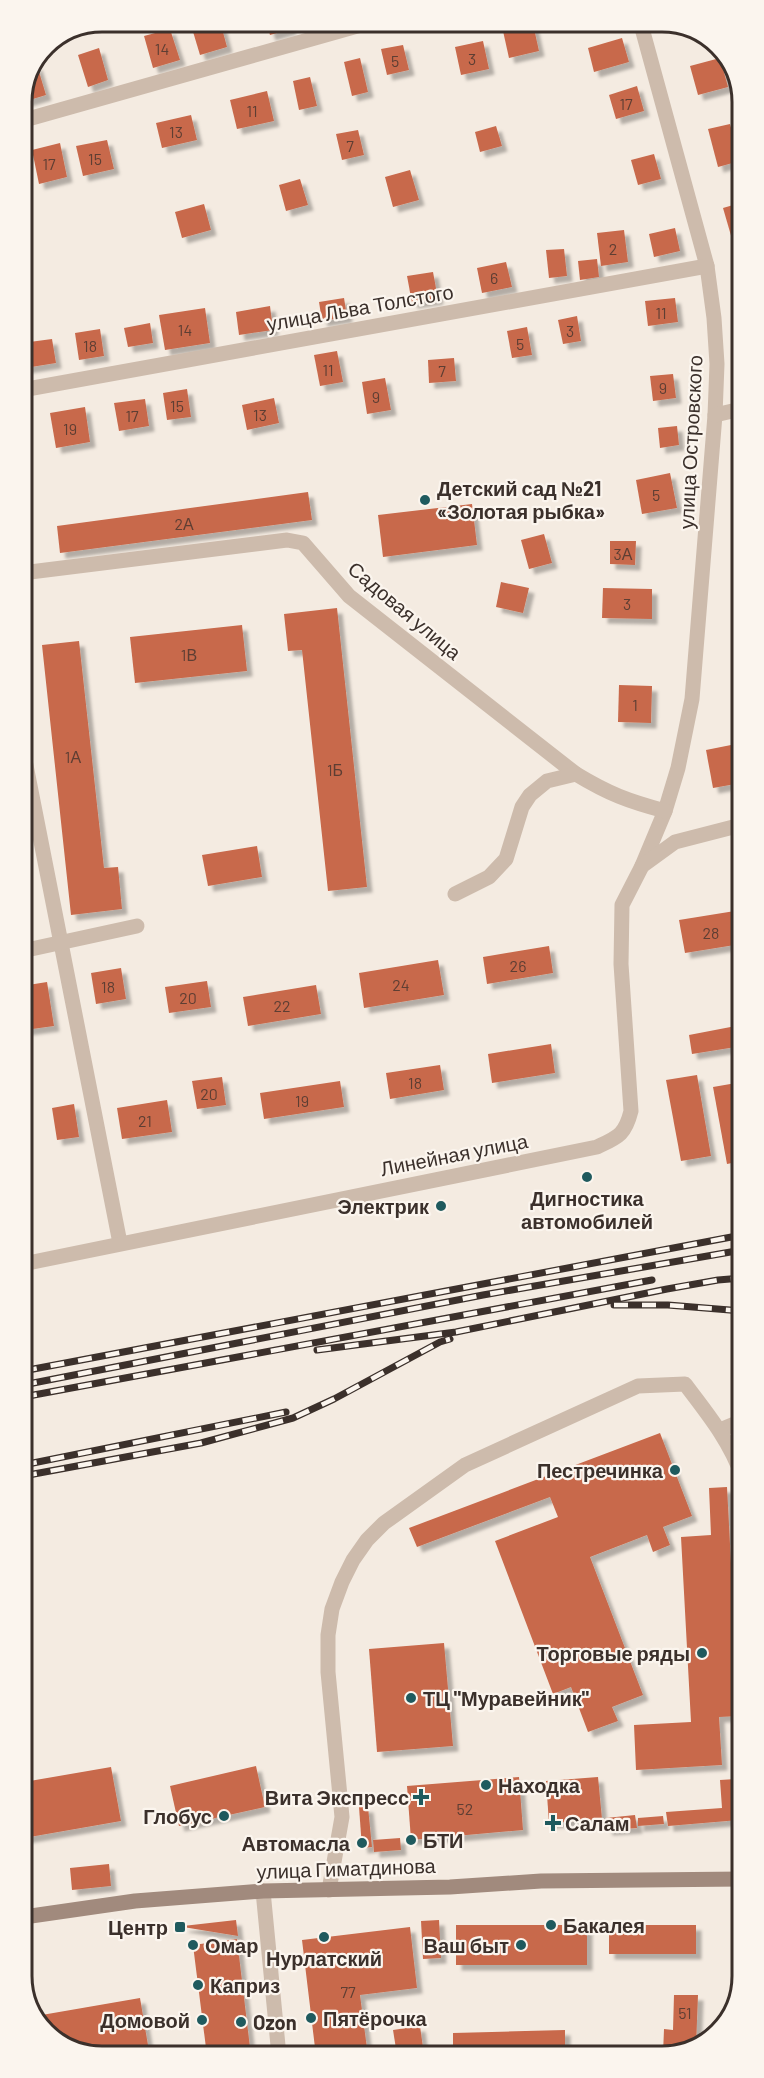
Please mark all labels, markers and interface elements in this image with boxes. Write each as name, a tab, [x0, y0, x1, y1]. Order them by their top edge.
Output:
house number: 14	[155, 39, 169, 58]
house number: 3	[468, 49, 476, 68]
house number: 5	[391, 51, 399, 70]
house number: 17	[619, 94, 633, 113]
house number: 11	[246, 101, 258, 120]
house number: 13	[169, 122, 183, 141]
house number: 7	[346, 136, 354, 155]
house number: 15	[88, 149, 102, 168]
house number: 17	[42, 154, 56, 173]
house number: 2	[609, 239, 617, 258]
house number: 6	[490, 268, 498, 287]
street label: улица Льва Толстого	[265, 279, 455, 335]
house number: 11	[655, 303, 667, 322]
house number: 14	[178, 320, 192, 339]
house number: 3	[566, 321, 574, 340]
house number: 5	[516, 334, 524, 353]
house number: 18	[83, 336, 97, 355]
street label: улица Островского	[673, 354, 707, 530]
house number: 11	[322, 360, 334, 379]
house number: 7	[438, 361, 446, 380]
house number: 9	[659, 378, 667, 397]
house number: 9	[372, 387, 380, 406]
house number: 15	[170, 396, 184, 415]
house number: 13	[253, 405, 267, 424]
house number: 17	[125, 406, 139, 425]
house number: 19	[63, 419, 77, 438]
place label: Детский сад №21 «Золотая рыбка»	[437, 476, 605, 523]
house number: 5	[652, 485, 660, 504]
marker: Детский сад №21 «Золотая рыбка»	[418, 493, 432, 507]
house number: 2А	[174, 514, 194, 533]
house number: 3А	[614, 544, 633, 563]
street label: Садовая улица	[344, 556, 467, 665]
house number: 3	[623, 594, 631, 613]
house number: 1В	[181, 645, 197, 664]
house number: 1	[632, 695, 638, 714]
house number: 1А	[65, 747, 81, 766]
house number: 1Б	[327, 760, 343, 779]
house number: 28	[703, 923, 719, 942]
house number: 26	[510, 956, 526, 975]
house number: 24	[392, 975, 410, 994]
house number: 18	[101, 977, 115, 996]
house number: 20	[179, 988, 197, 1007]
house number: 22	[273, 996, 291, 1015]
house number: 18	[408, 1073, 422, 1092]
house number: 20	[200, 1084, 218, 1103]
house number: 19	[295, 1091, 309, 1110]
house number: 21	[138, 1111, 152, 1130]
street label: Линейная улица	[378, 1128, 531, 1180]
marker: Дигностика автомобилей	[580, 1170, 594, 1184]
place label: Дигностика автомобилей	[521, 1186, 653, 1233]
place label: Электрик	[337, 1194, 430, 1218]
marker: Электрик	[434, 1199, 448, 1213]
place label: Пестречинка	[537, 1458, 664, 1482]
marker: Пестречинка	[668, 1463, 682, 1477]
place label: Торговые ряды	[536, 1641, 690, 1665]
marker: Торговые ряды	[695, 1646, 709, 1660]
place label: ТЦ "Муравейник"	[423, 1686, 589, 1710]
marker: ТЦ "Муравейник"	[404, 1691, 418, 1705]
place label: Находка	[498, 1773, 581, 1797]
marker: Находка	[479, 1778, 493, 1792]
place label: Вита Экспресс	[265, 1785, 409, 1809]
marker: Вита Экспресс	[414, 1790, 428, 1804]
house number: 52	[457, 1799, 473, 1818]
place label: Глобус	[143, 1804, 212, 1828]
marker: Глобус	[217, 1809, 231, 1823]
place label: Салам	[565, 1811, 629, 1835]
marker: Салам	[546, 1816, 560, 1830]
place label: БТИ	[423, 1828, 463, 1852]
place label: Автомасла	[241, 1831, 351, 1855]
marker: БТИ	[404, 1833, 418, 1847]
marker: Автомасла	[355, 1836, 369, 1850]
street label: улица Гиматдинова	[256, 1853, 437, 1883]
place label: Бакалея	[563, 1913, 645, 1937]
place label: Центр	[108, 1915, 168, 1939]
marker: Бакалея	[544, 1918, 558, 1932]
marker: Центр	[173, 1920, 187, 1934]
marker: Нурлатский	[317, 1930, 331, 1944]
place label: Омар	[205, 1933, 258, 1957]
place label: Ваш быт	[424, 1933, 509, 1957]
marker: Омар	[186, 1938, 200, 1952]
marker: Ваш быт	[514, 1938, 528, 1952]
place label: Нурлатский	[266, 1946, 382, 1970]
place label: Каприз	[210, 1973, 280, 1997]
marker: Каприз	[191, 1978, 205, 1992]
house number: 77	[340, 1982, 356, 2001]
house number: 51	[678, 2003, 692, 2022]
place label: Пятёрочка	[323, 2006, 428, 2030]
place label: Домовой	[100, 2008, 190, 2032]
place label: Ozon	[253, 2010, 297, 2034]
marker: Пятёрочка	[304, 2011, 318, 2025]
marker: Домовой	[195, 2013, 209, 2027]
marker: Ozon	[234, 2015, 248, 2029]

